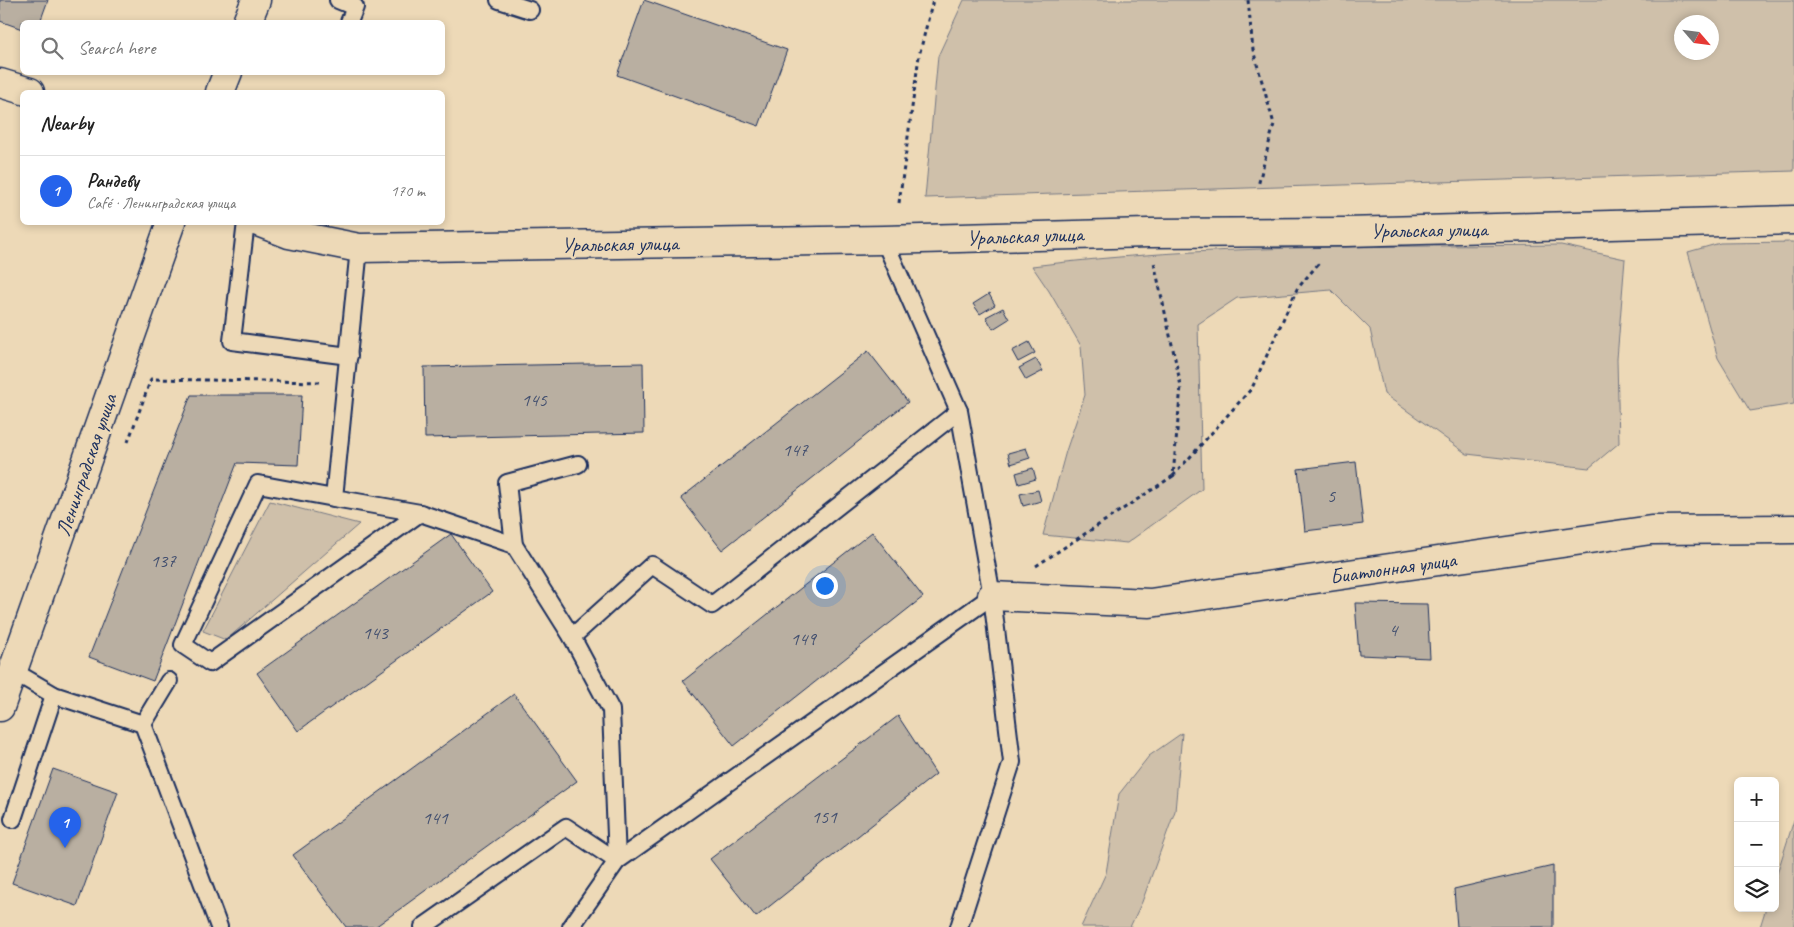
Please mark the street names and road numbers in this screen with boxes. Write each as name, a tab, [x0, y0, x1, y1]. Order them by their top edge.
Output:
street label: Уральская улица	[1370, 216, 1490, 244]
street label: Уральская улица	[966, 221, 1086, 251]
street label: Уральская улица	[561, 230, 681, 258]
street label: Ленинградская улица	[50, 389, 123, 539]
street label: Биатлонная улица	[1328, 546, 1459, 590]

